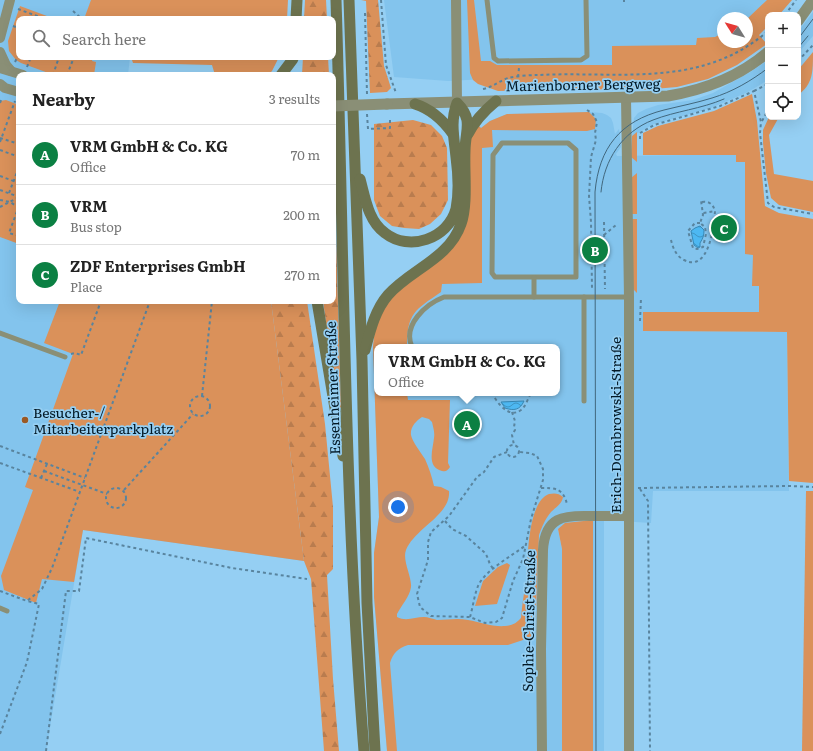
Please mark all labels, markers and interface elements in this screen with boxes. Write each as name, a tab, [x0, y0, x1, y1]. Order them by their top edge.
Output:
north arrow	[717, 12, 753, 48]
map controls	[765, 12, 801, 120]
button: +	[765, 12, 801, 48]
search box	[16, 16, 336, 60]
icon: search	[30, 27, 52, 49]
text: Search here	[62, 27, 146, 50]
button: −	[765, 48, 801, 84]
street label: Marienborner Bergweg	[505, 73, 661, 95]
button: locate	[765, 84, 801, 120]
text: Nearby	[32, 86, 95, 111]
text: 3 results	[269, 89, 320, 108]
text: VRM GmbH & Co. KG	[70, 134, 228, 157]
text: A	[40, 145, 50, 164]
text: 70 m	[291, 145, 320, 164]
text: Office	[70, 157, 106, 176]
text: VRM	[70, 194, 107, 217]
text: B	[41, 205, 49, 224]
text: 200 m	[283, 205, 320, 224]
pin: C	[711, 213, 737, 243]
text: Bus stop	[70, 217, 122, 236]
pin: B	[582, 235, 608, 265]
text: ZDF Enterprises GmbH	[70, 254, 246, 277]
text: C	[40, 265, 50, 284]
text: 270 m	[284, 265, 320, 284]
text: Place	[70, 277, 102, 296]
street label: Essenheimer Straße	[320, 321, 344, 455]
street label: Erich-Dombrowski-Straße	[605, 337, 625, 513]
popup	[374, 344, 560, 396]
text: VRM GmbH & Co. KG	[388, 349, 546, 372]
text: Office	[388, 372, 424, 391]
place label: Besucher-/ Mitarbeiterparkplatz	[33, 402, 174, 438]
pin: A	[454, 409, 480, 439]
marker: Besucher-/ Mitarbeiterparkplatz	[20, 415, 30, 425]
your location	[388, 497, 408, 517]
street label: Sophie-Christ-Straße	[517, 550, 539, 692]

